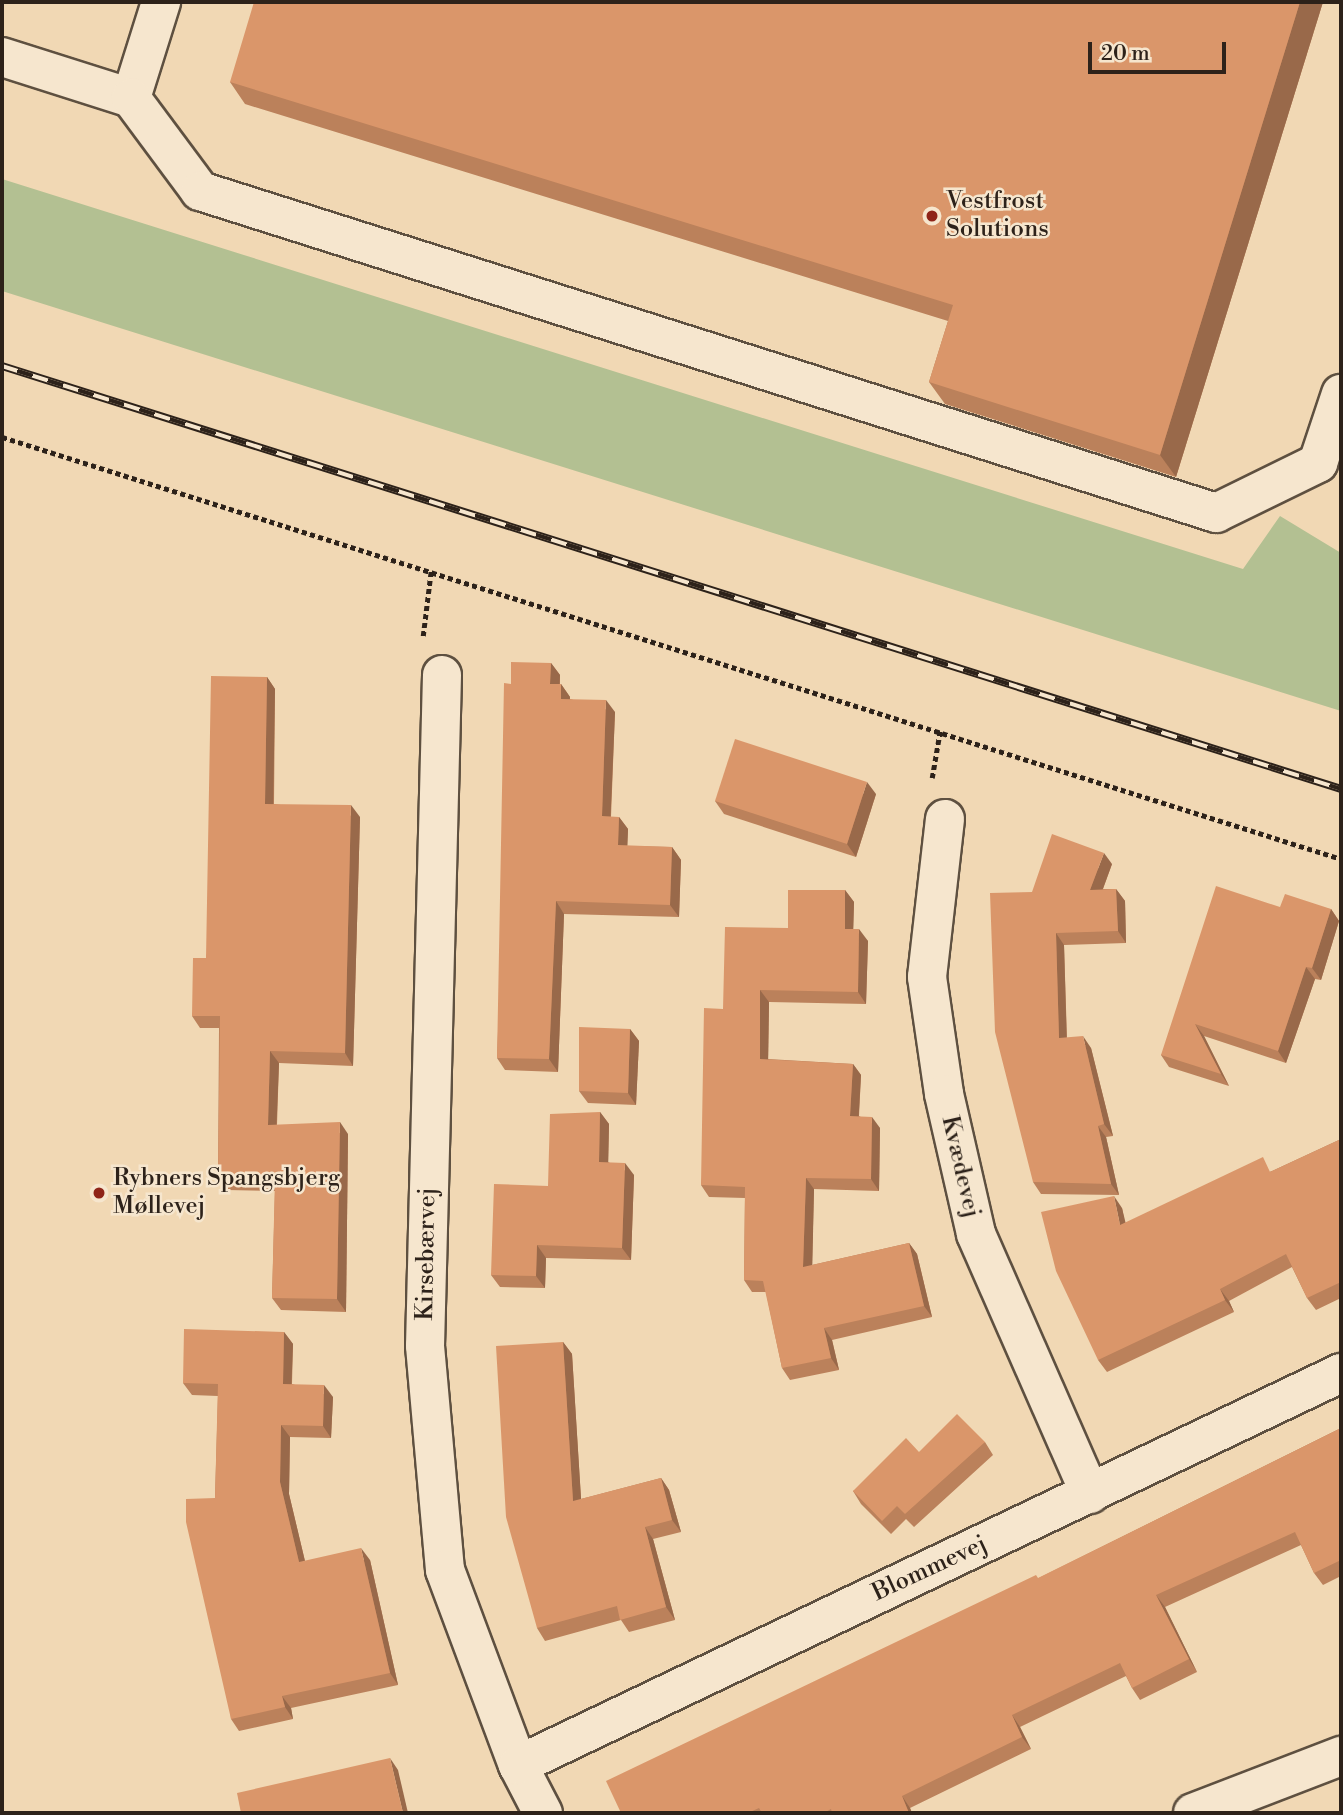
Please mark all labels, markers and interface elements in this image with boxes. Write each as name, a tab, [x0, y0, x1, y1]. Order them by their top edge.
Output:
scale bar	[1091, 28, 1229, 72]
text: 20 m	[1101, 41, 1150, 67]
place label: Vestfrost Solutions	[946, 188, 1049, 244]
marker: Vestfrost Solutions	[924, 208, 940, 224]
street label: Kvædevej	[934, 1113, 986, 1221]
place label: Rybners Spangsbjerg Møllevej	[113, 1165, 340, 1221]
marker: Rybners Spangsbjerg Møllevej	[91, 1185, 107, 1201]
street label: Kirsebærvej	[411, 1187, 443, 1321]
street label: Blommevej	[868, 1530, 992, 1608]

